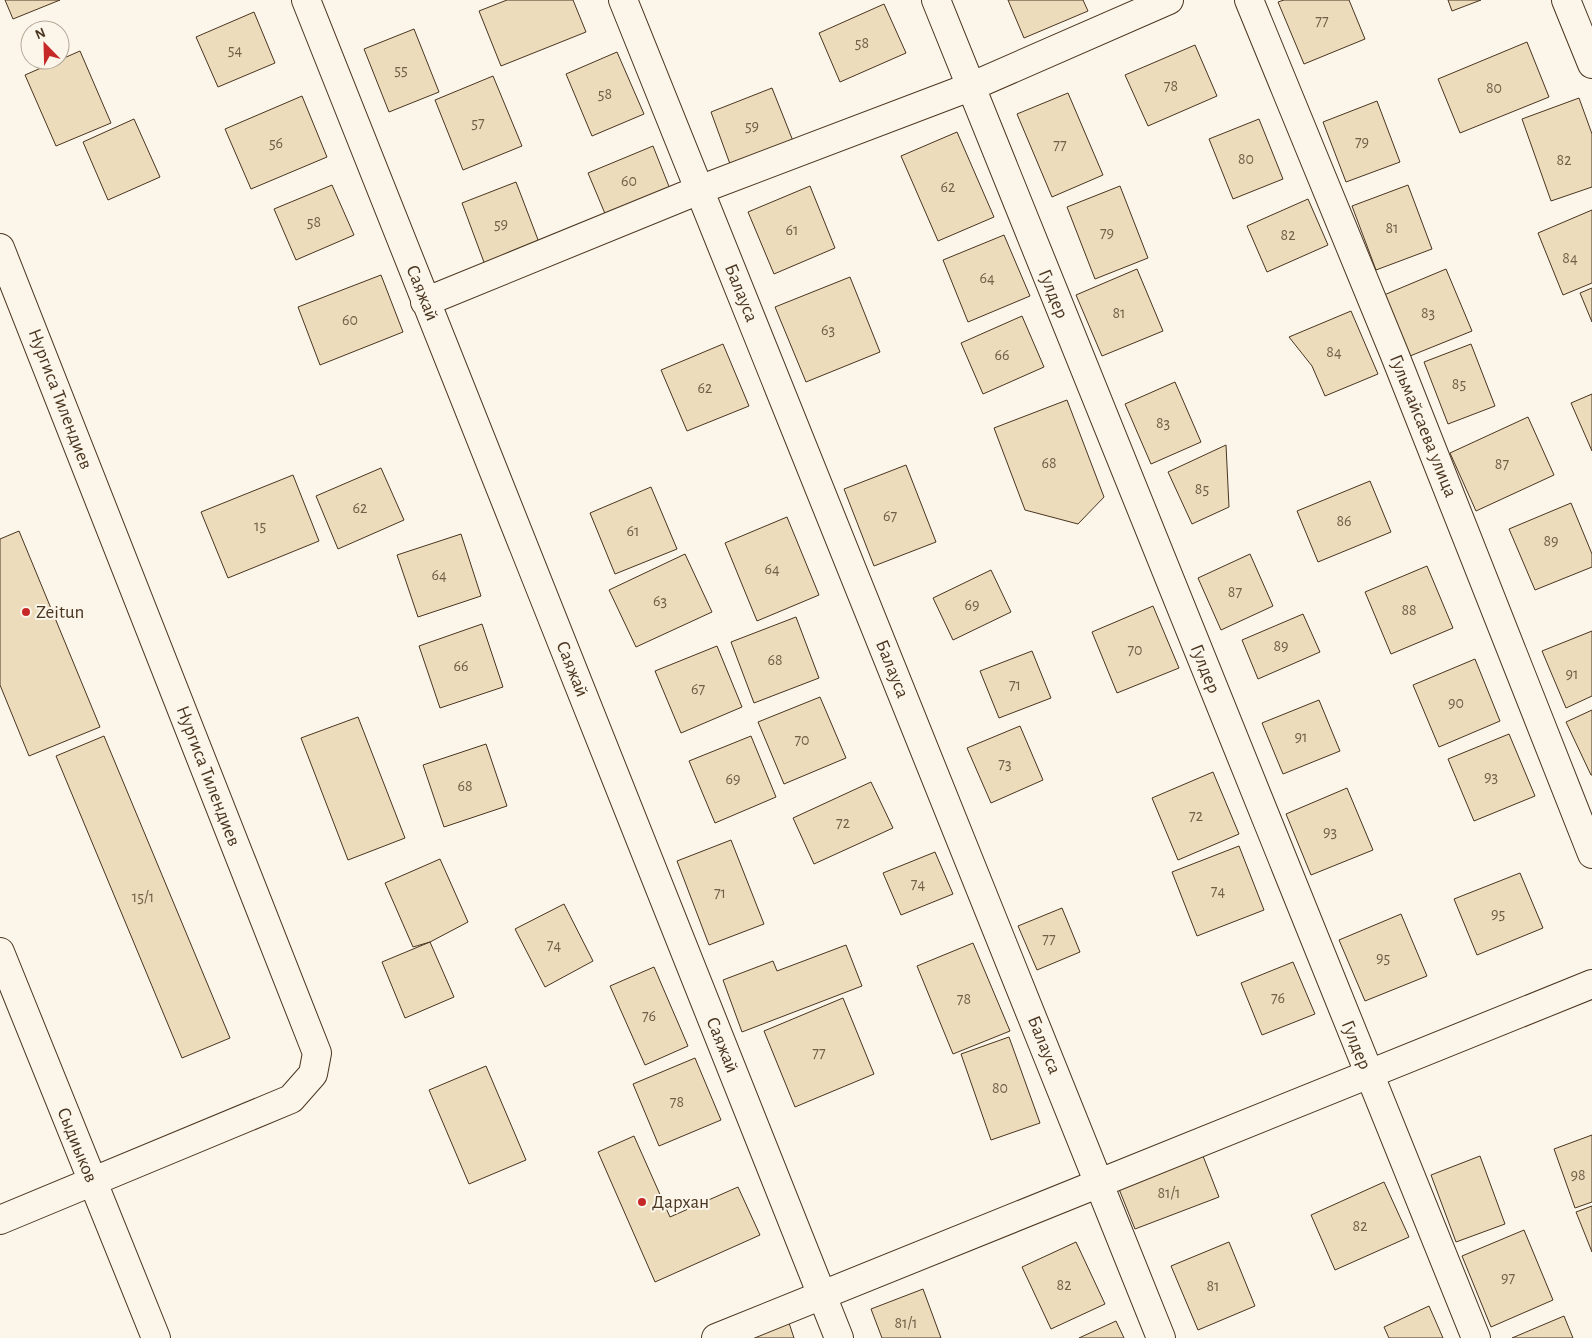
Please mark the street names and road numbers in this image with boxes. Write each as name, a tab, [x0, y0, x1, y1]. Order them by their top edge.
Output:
street label: Балауса	[721, 261, 761, 325]
street label: Саяжай	[402, 262, 442, 324]
street label: Гулдер	[1035, 267, 1071, 321]
street label: Нургиса Тилендиев	[24, 326, 96, 472]
street label: Гульмайсаева улица	[1386, 352, 1460, 500]
street label: Балауса	[872, 637, 912, 701]
street label: Саяжай	[552, 638, 592, 700]
street label: Гулдер	[1187, 642, 1223, 696]
street label: Нургиса Тилендиев	[172, 703, 244, 849]
street label: Балауса	[1024, 1013, 1064, 1077]
street label: Саяжай	[702, 1014, 742, 1076]
street label: Гулдер	[1338, 1018, 1374, 1072]
street label: Сыдиыков	[53, 1105, 101, 1185]

